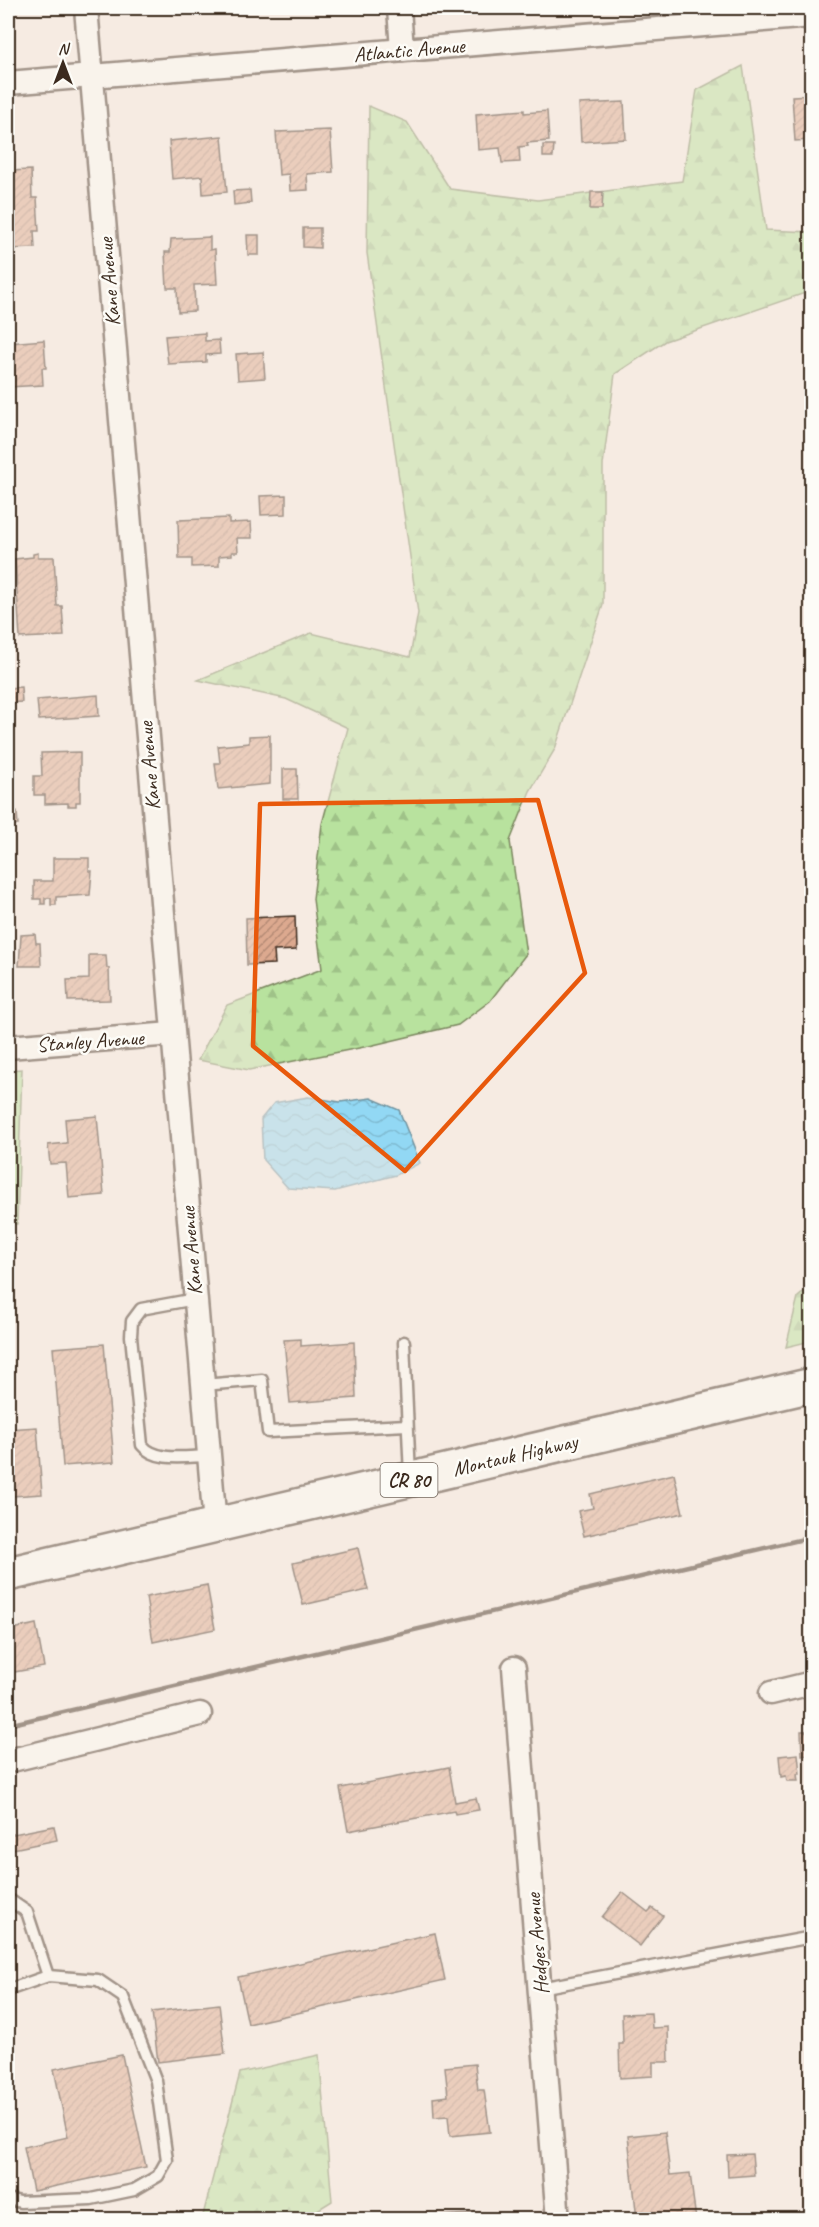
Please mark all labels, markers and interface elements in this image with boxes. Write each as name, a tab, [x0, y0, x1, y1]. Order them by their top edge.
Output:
street label: Atlantic Avenue	[353, 32, 467, 68]
north arrow	[33, 33, 93, 93]
text: N	[58, 39, 71, 59]
street label: Kane Avenue	[92, 236, 126, 327]
street label: Kane Avenue	[132, 720, 166, 811]
street label: Stanley Avenue	[36, 1024, 146, 1058]
street label: Kane Avenue	[174, 1205, 208, 1296]
street label: Montauk Highway	[450, 1428, 582, 1482]
road number: CR 80	[380, 1463, 438, 1497]
street label: Hedges Avenue	[520, 1891, 554, 1996]

